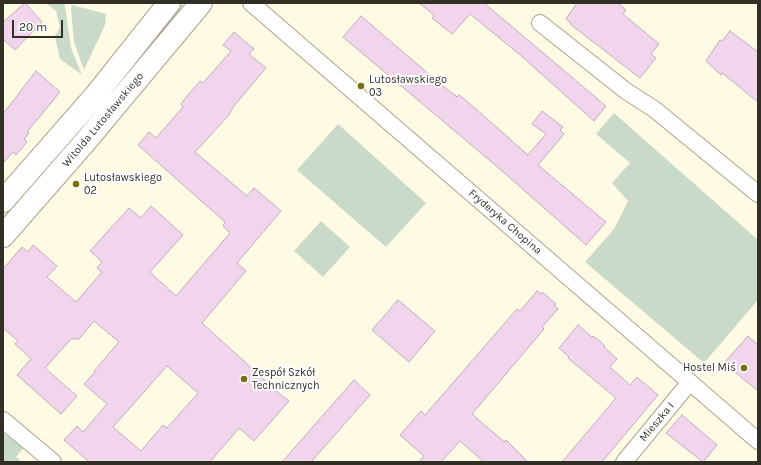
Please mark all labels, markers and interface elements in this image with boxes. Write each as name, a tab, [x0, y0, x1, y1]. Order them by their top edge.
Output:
scale bar	[14, 12, 65, 38]
text: 20 m	[19, 20, 47, 34]
street label: Witolda Lutosławskiego	[60, 70, 146, 170]
place label: Lutosławskiego 03	[369, 73, 447, 99]
marker: Lutosławskiego 03	[356, 81, 366, 91]
place label: Lutosławskiego 02	[84, 171, 162, 197]
marker: Lutosławskiego 02	[71, 179, 81, 189]
street label: Fryderyka Chopina	[466, 187, 544, 257]
place label: Hostel Miś	[683, 361, 736, 375]
marker: Hostel Miś	[739, 363, 749, 373]
place label: Zespół Szkół Technicznych	[252, 366, 320, 392]
marker: Zespół Szkół Technicznych	[239, 374, 249, 384]
street label: Mieszka I	[637, 400, 677, 444]

